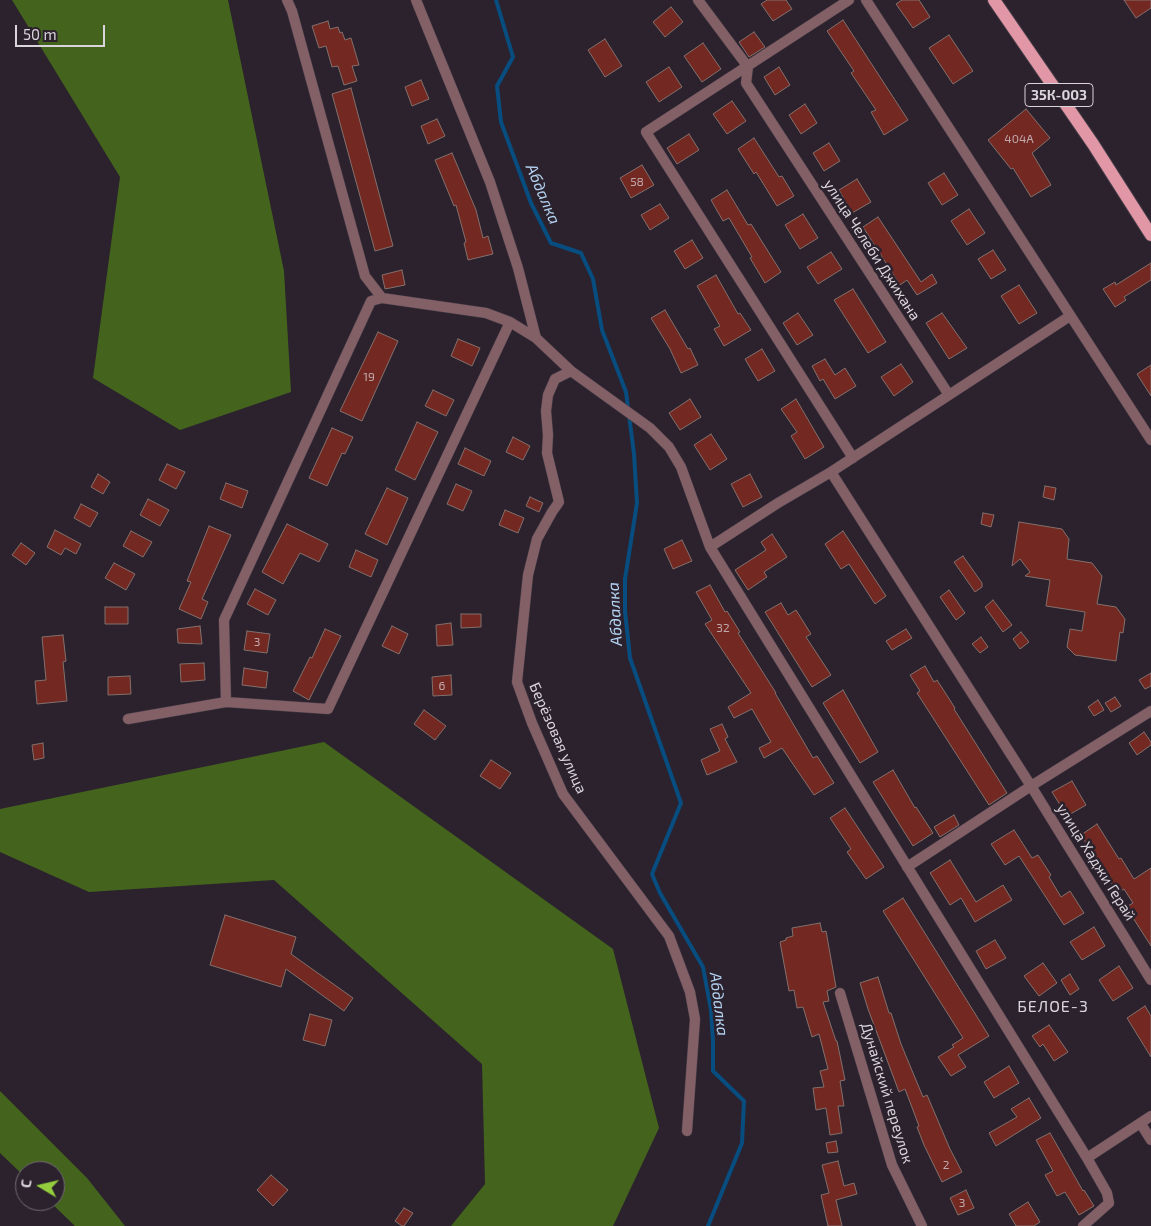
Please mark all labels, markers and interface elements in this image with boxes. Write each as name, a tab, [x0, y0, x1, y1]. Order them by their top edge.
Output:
scale bar	[18, 15, 108, 47]
text: 50 m	[23, 25, 57, 43]
road number: 35К-003	[1025, 84, 1093, 106]
house number: 404А	[1004, 132, 1034, 146]
water label: Абдалка	[522, 161, 564, 227]
house number: 58	[630, 175, 644, 189]
street label: улица Челеби Джихана	[820, 176, 924, 324]
house number: 19	[363, 370, 375, 384]
water label: Абдалка	[604, 582, 626, 646]
house number: 32	[716, 621, 730, 635]
house number: 3	[254, 635, 260, 649]
house number: 6	[439, 679, 445, 693]
street label: Берёзовая улица	[525, 680, 591, 796]
street label: улица Хаджи Герай	[1053, 800, 1139, 924]
water label: Абдалка	[706, 971, 732, 1037]
district label: БЕЛОЕ-3	[1016, 997, 1090, 1017]
street label: Дунайский переулок	[857, 1020, 917, 1166]
house number: 2	[943, 1158, 949, 1172]
north arrow	[15, 1161, 65, 1211]
text: С	[17, 1178, 35, 1189]
house number: 3	[959, 1196, 965, 1210]

